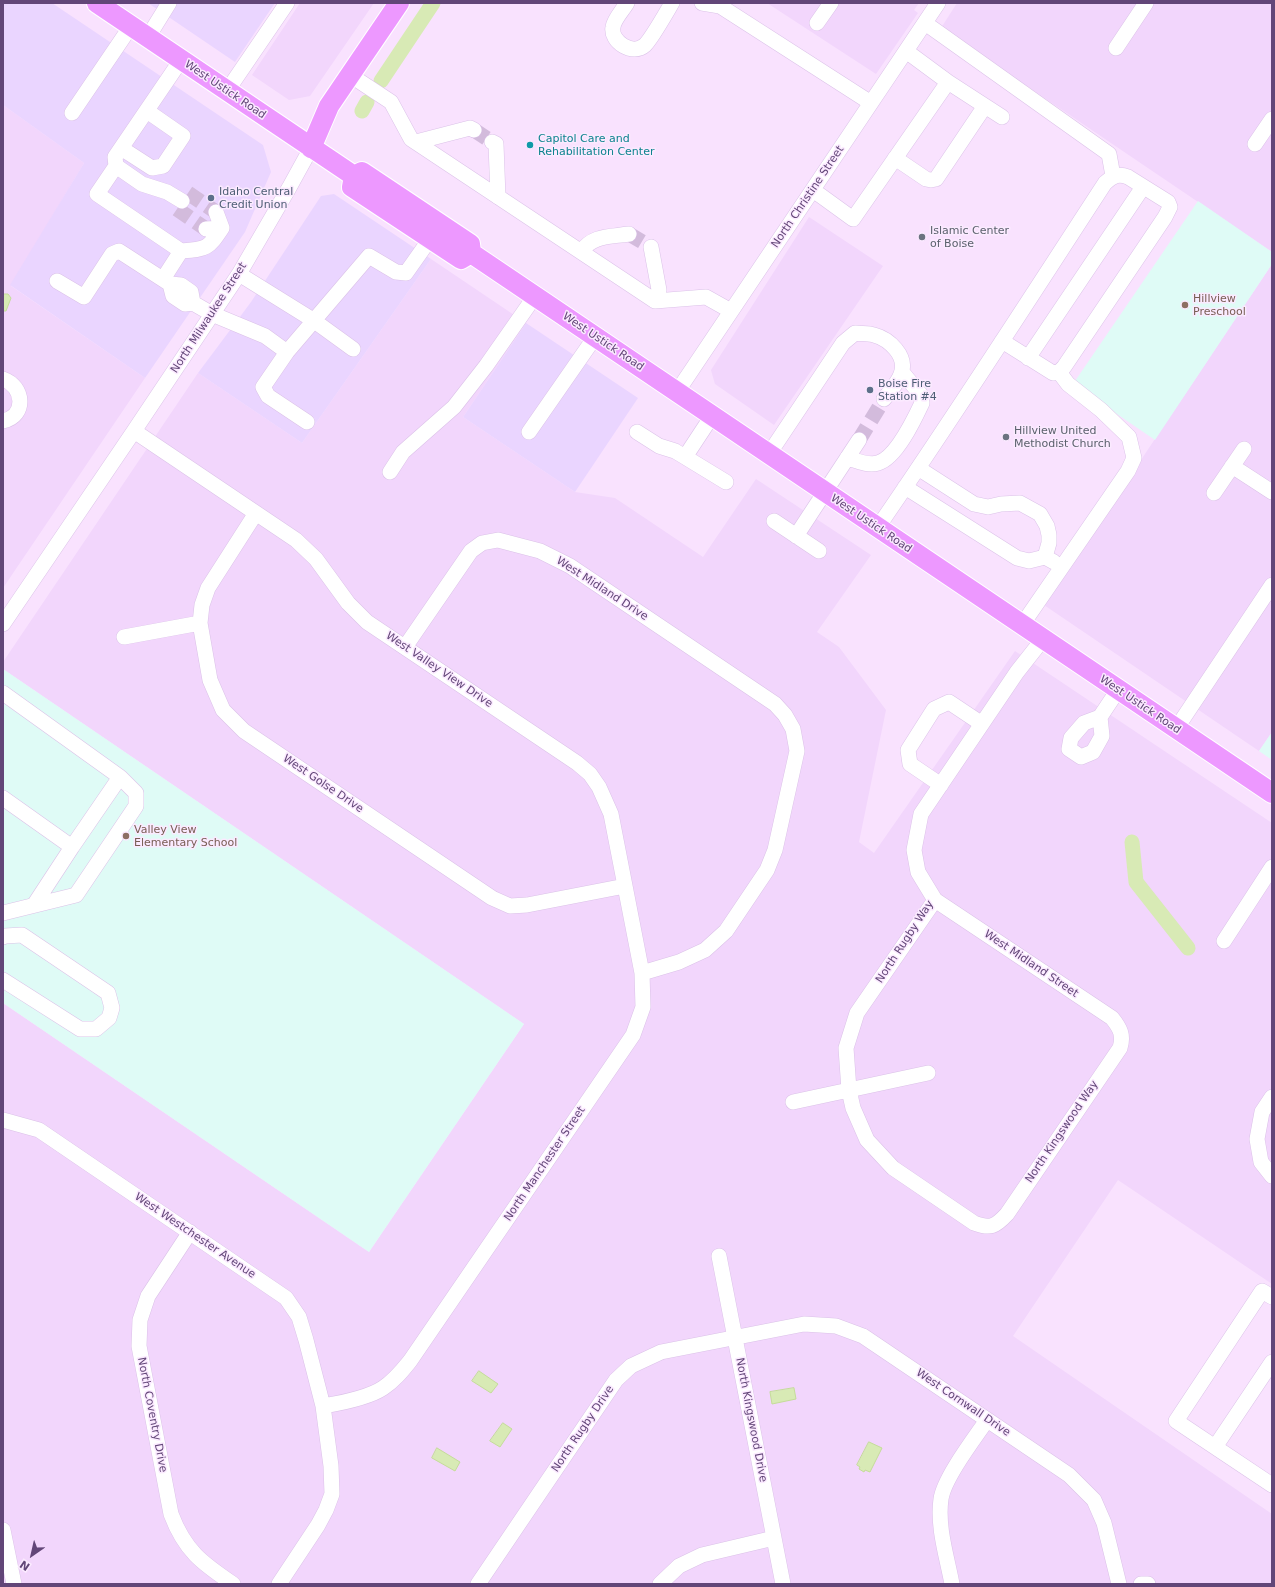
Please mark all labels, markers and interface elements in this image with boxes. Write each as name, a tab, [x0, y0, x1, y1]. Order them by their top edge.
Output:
street label: West Ustick Road	[182, 58, 268, 122]
place label: Capitol Care and Rehabilitation Center	[538, 132, 654, 158]
marker: Capitol Care and Rehabilitation Center	[525, 140, 535, 150]
street label: North Christine Street	[769, 143, 847, 251]
place label: Idaho Central Credit Union	[219, 185, 293, 211]
marker: Idaho Central Credit Union	[206, 193, 216, 203]
place label: Islamic Center of Boise	[930, 224, 1009, 250]
marker: Islamic Center of Boise	[917, 232, 927, 242]
street label: North Milwaukee Street	[168, 260, 250, 376]
place label: Hillview Preschool	[1193, 292, 1246, 318]
marker: Hillview Preschool	[1180, 300, 1190, 310]
street label: West Ustick Road	[560, 310, 646, 374]
place label: Boise Fire Station #4	[878, 377, 937, 403]
marker: Boise Fire Station #4	[865, 385, 875, 395]
place label: Hillview United Methodist Church	[1014, 424, 1111, 450]
marker: Hillview United Methodist Church	[1001, 432, 1011, 442]
street label: West Ustick Road	[828, 492, 914, 556]
street label: West Midland Drive	[554, 554, 650, 624]
street label: West Valley View Drive	[383, 629, 495, 711]
street label: West Ustick Road	[1097, 673, 1183, 737]
street label: West Golse Drive	[280, 752, 366, 816]
place label: Valley View Elementary School	[134, 823, 237, 849]
marker: Valley View Elementary School	[121, 831, 131, 841]
street label: North Rugby Way	[873, 898, 937, 986]
street label: West Midland Street	[981, 928, 1081, 1000]
street label: North Kingswood Way	[1023, 1078, 1101, 1186]
street label: North Manchester Street	[502, 1104, 588, 1224]
street label: West Westchester Avenue	[132, 1191, 258, 1281]
street label: North Coventry Drive	[134, 1356, 170, 1474]
street label: North Kingswood Drive	[732, 1357, 770, 1483]
street label: West Cornwall Drive	[913, 1367, 1013, 1439]
street label: North Rugby Drive	[549, 1383, 617, 1475]
north arrow	[12, 1535, 52, 1575]
text: N	[18, 1557, 32, 1573]

